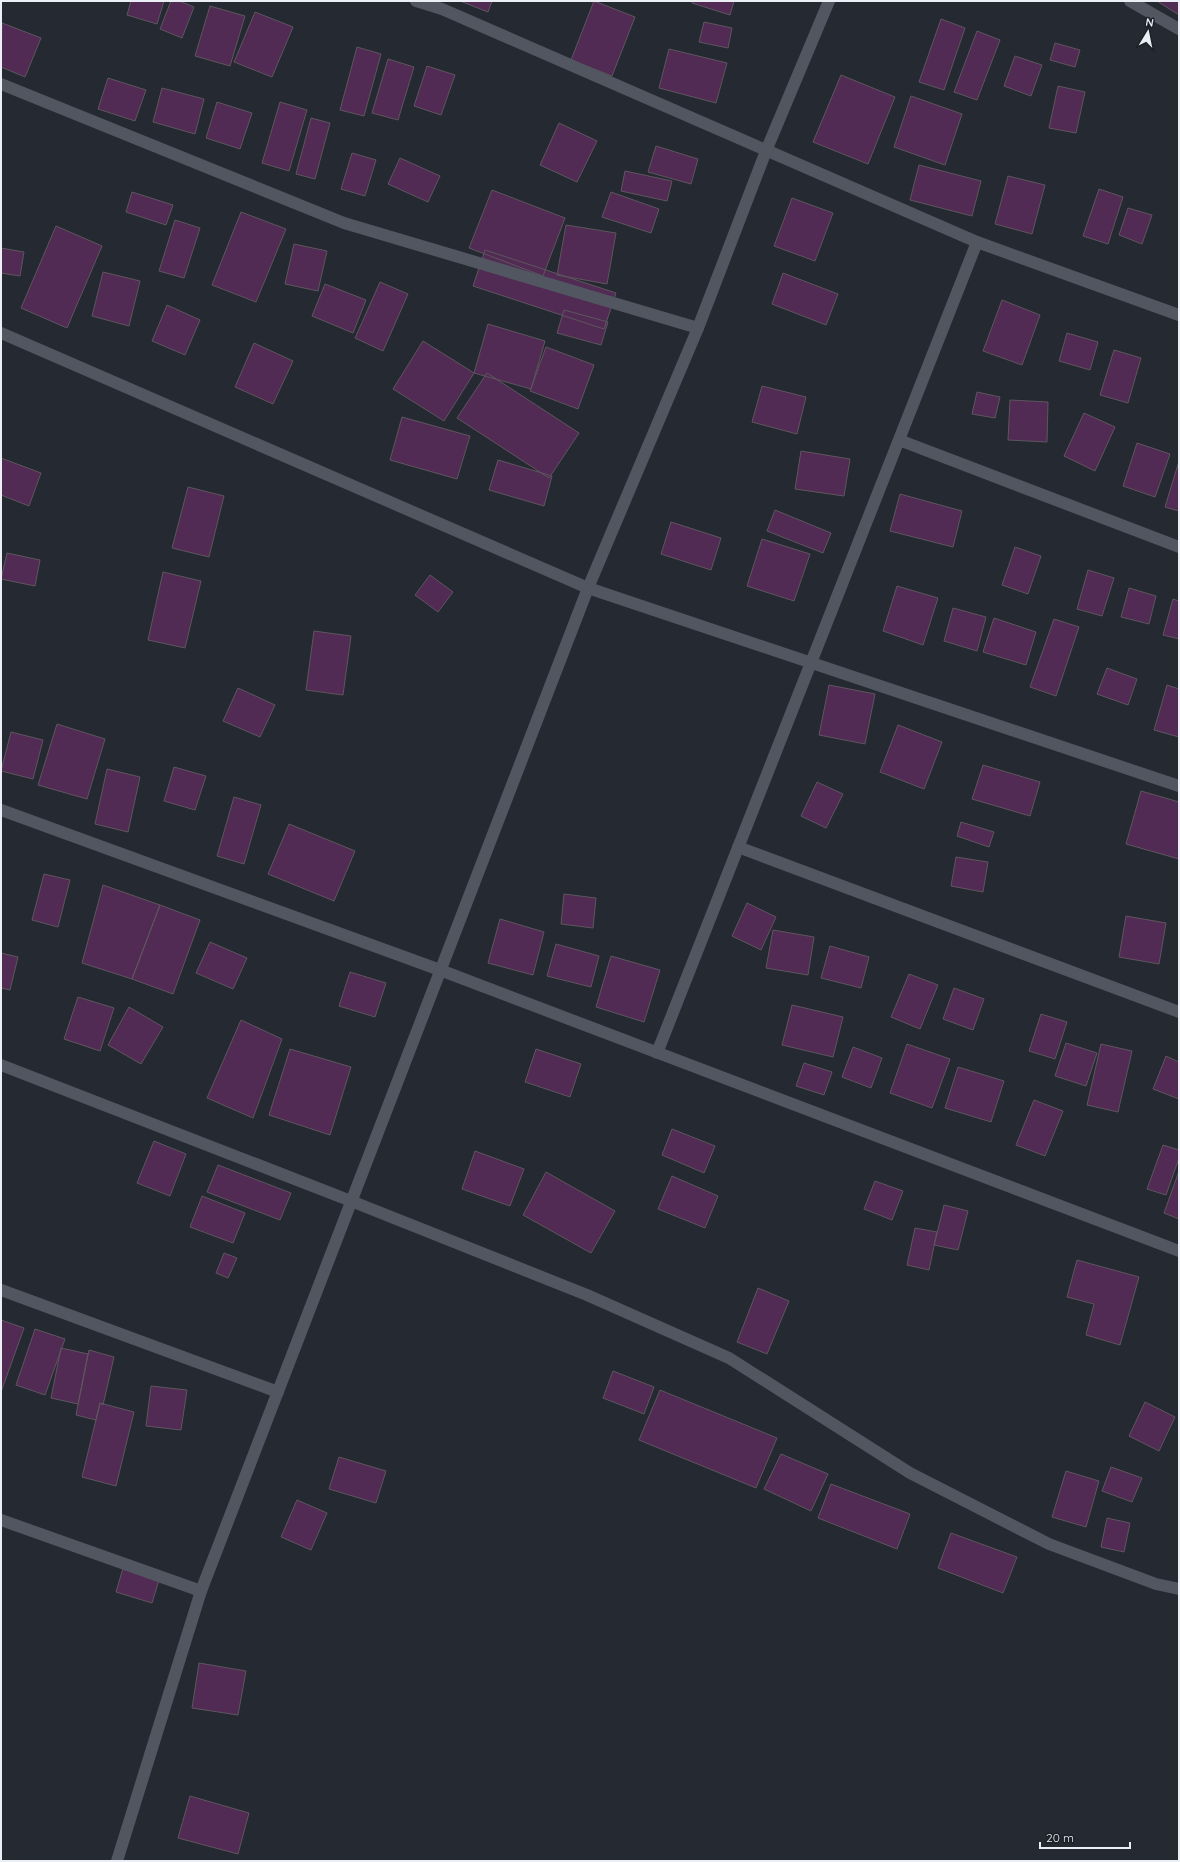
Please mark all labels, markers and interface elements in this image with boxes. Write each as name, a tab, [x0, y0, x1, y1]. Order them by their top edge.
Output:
north arrow	[1128, 12, 1168, 52]
text: N	[1145, 15, 1155, 30]
scale bar	[1040, 1824, 1130, 1850]
text: 20 m	[1046, 1830, 1074, 1845]

